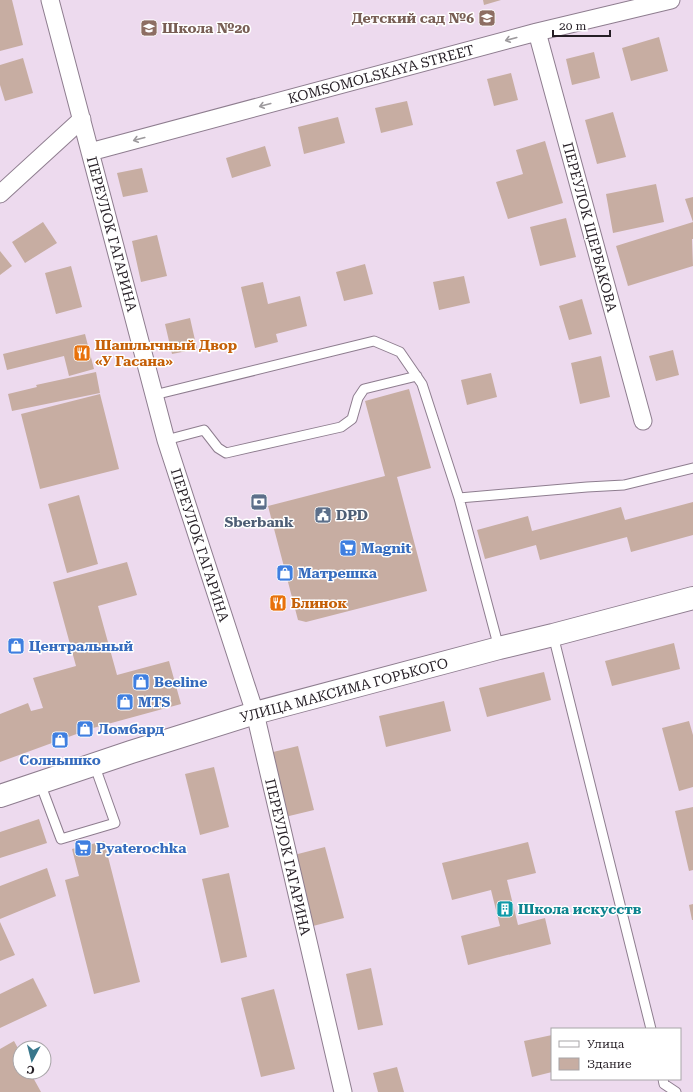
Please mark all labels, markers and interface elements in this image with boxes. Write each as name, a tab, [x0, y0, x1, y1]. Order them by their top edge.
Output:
school or university icon: Детский сад №6	[477, 8, 497, 28]
place label: Детский сад №6	[352, 10, 474, 26]
scale bar	[553, 12, 610, 38]
school or university icon: Школа №20	[139, 18, 159, 38]
text: 20 m	[559, 19, 586, 33]
place label: Школа №20	[162, 20, 250, 36]
one-way arrow	[505, 36, 518, 44]
street label: KOMSOMOLSKAYA STREET	[286, 41, 476, 107]
one-way arrow	[258, 102, 271, 110]
one-way arrow	[133, 136, 146, 143]
street label: ПЕРЕУЛОК ЩЕРБАКОВА	[560, 140, 620, 314]
street label: ПЕРЕУЛОК ГАГАРИНА	[84, 155, 141, 314]
place label: Шашлычный Двор «У Гасана»	[95, 337, 237, 369]
restaurant icon: Шашлычный Двор «У Гасана»	[72, 343, 92, 363]
street label: ПЕРЕУЛОК ГАГАРИНА	[168, 466, 232, 624]
bank icon: Sberbank	[249, 492, 269, 512]
public building icon: DPD	[313, 505, 333, 525]
place label: DPD	[336, 507, 368, 523]
place label: Sberbank	[224, 514, 294, 530]
supermarket icon: Magnit	[338, 538, 358, 558]
place label: Magnit	[361, 540, 412, 556]
shop icon: Матрешка	[275, 563, 295, 583]
place label: Матрешка	[298, 565, 378, 581]
restaurant icon: Блинок	[268, 593, 288, 613]
place label: Блинок	[291, 595, 348, 611]
shop icon: Центральный	[6, 636, 26, 656]
place label: Центральный	[29, 638, 133, 654]
street label: УЛИЦА МАКСИМА ГОРЬКОГО	[238, 654, 450, 726]
shop icon: Beeline	[131, 672, 151, 692]
place label: Beeline	[154, 674, 207, 690]
shop icon: MTS	[115, 692, 135, 712]
place label: MTS	[138, 694, 171, 710]
shop icon: Ломбард	[75, 719, 95, 739]
place label: Ломбард	[98, 721, 164, 737]
shop icon: Солнышко	[50, 730, 70, 750]
place label: Солнышко	[19, 752, 101, 768]
street label: ПЕРЕУЛОК ГАГАРИНА	[262, 777, 314, 937]
supermarket icon: Pyaterochka	[73, 838, 93, 858]
place label: Pyaterochka	[96, 840, 187, 856]
building icon: Школа искусств	[495, 899, 515, 919]
place label: Школа искусств	[518, 901, 642, 917]
legend	[551, 1028, 681, 1080]
text: Улица	[587, 1037, 625, 1051]
north arrow	[12, 1040, 52, 1080]
text: Здание	[587, 1057, 632, 1071]
text: С	[26, 1062, 35, 1076]

